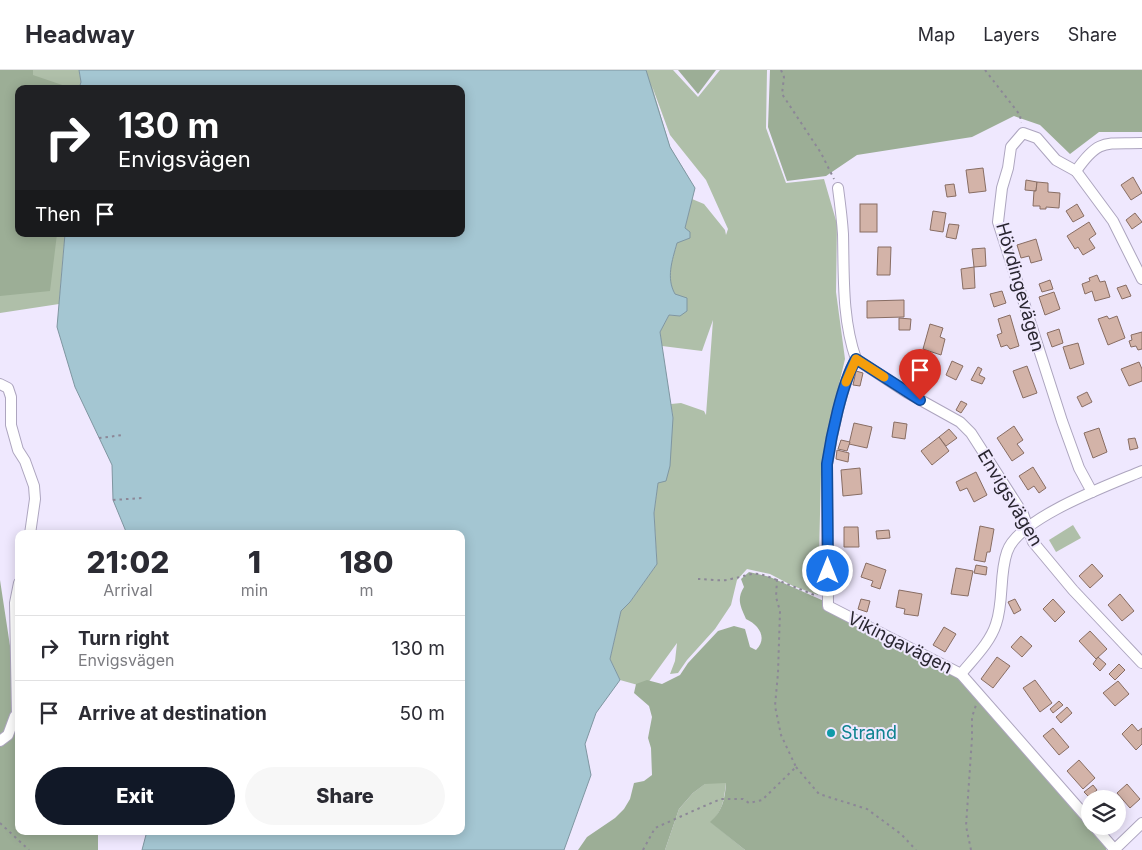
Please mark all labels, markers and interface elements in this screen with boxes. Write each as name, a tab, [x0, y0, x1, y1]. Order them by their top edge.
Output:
text: Headway	[25, 20, 135, 49]
text: Map	[918, 24, 955, 45]
text: Layers	[983, 24, 1040, 45]
text: Share	[1068, 24, 1117, 45]
text: 130 m	[118, 104, 220, 146]
icon: right	[35, 105, 100, 170]
text: Envigsvägen	[118, 146, 251, 172]
icon: arrive	[91, 200, 119, 228]
text: Then	[35, 203, 81, 226]
street label: Hövdingevägen	[992, 220, 1049, 354]
pin	[899, 349, 941, 400]
icon: arrive	[906, 356, 934, 384]
street label: Envigsvägen	[973, 446, 1047, 550]
text: 21:02	[86, 544, 169, 580]
text: 1	[248, 544, 261, 580]
text: 180	[340, 544, 394, 580]
position arrow	[801, 544, 853, 596]
text: Arrival	[103, 580, 153, 600]
text: min	[241, 580, 268, 600]
text: m	[360, 580, 374, 600]
street label: Vikingavägen	[844, 607, 956, 678]
text: Turn right	[78, 627, 169, 650]
icon: right	[35, 634, 63, 662]
text: 130 m	[392, 637, 445, 660]
text: Envigsvägen	[78, 650, 174, 670]
icon: arrive	[35, 699, 63, 727]
text: Arrive at destination	[78, 702, 267, 725]
text: 50 m	[399, 702, 445, 725]
place label: Strand	[841, 722, 897, 743]
marker: Strand	[825, 727, 837, 739]
button: Exit	[35, 767, 235, 825]
button: Share	[245, 767, 445, 825]
map controls	[1081, 790, 1126, 835]
button: layers	[1081, 790, 1126, 835]

